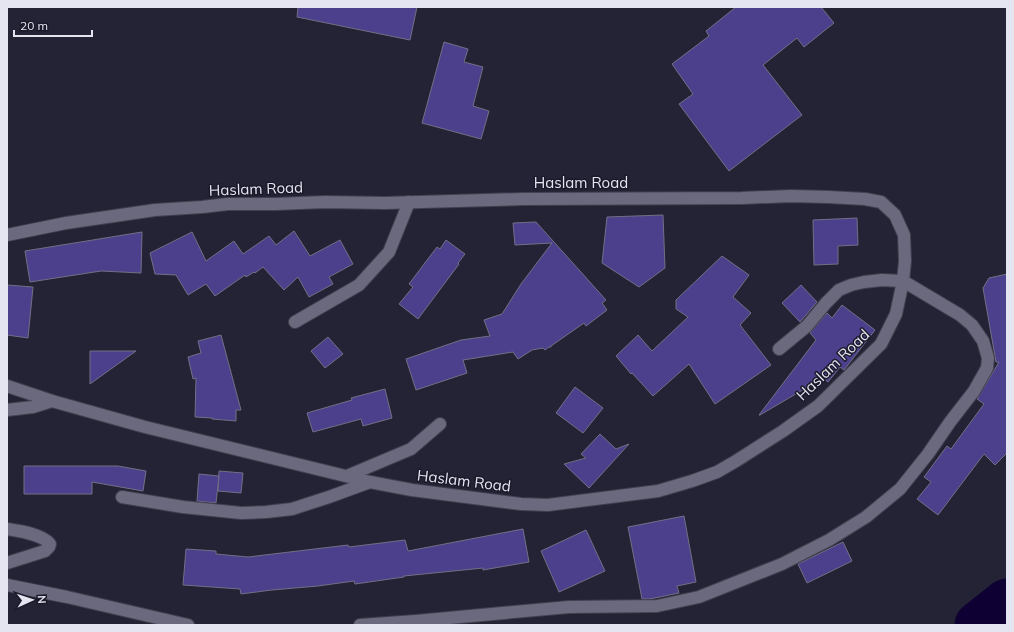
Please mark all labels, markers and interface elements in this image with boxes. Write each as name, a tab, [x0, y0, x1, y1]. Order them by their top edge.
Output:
scale bar	[14, 12, 92, 38]
text: 20 m	[20, 18, 48, 33]
street label: Haslam Road	[534, 173, 628, 192]
street label: Haslam Road	[208, 177, 303, 200]
street label: Haslam Road	[792, 325, 873, 404]
street label: Haslam Road	[416, 465, 512, 496]
north arrow	[12, 580, 52, 620]
text: N	[35, 595, 49, 604]

